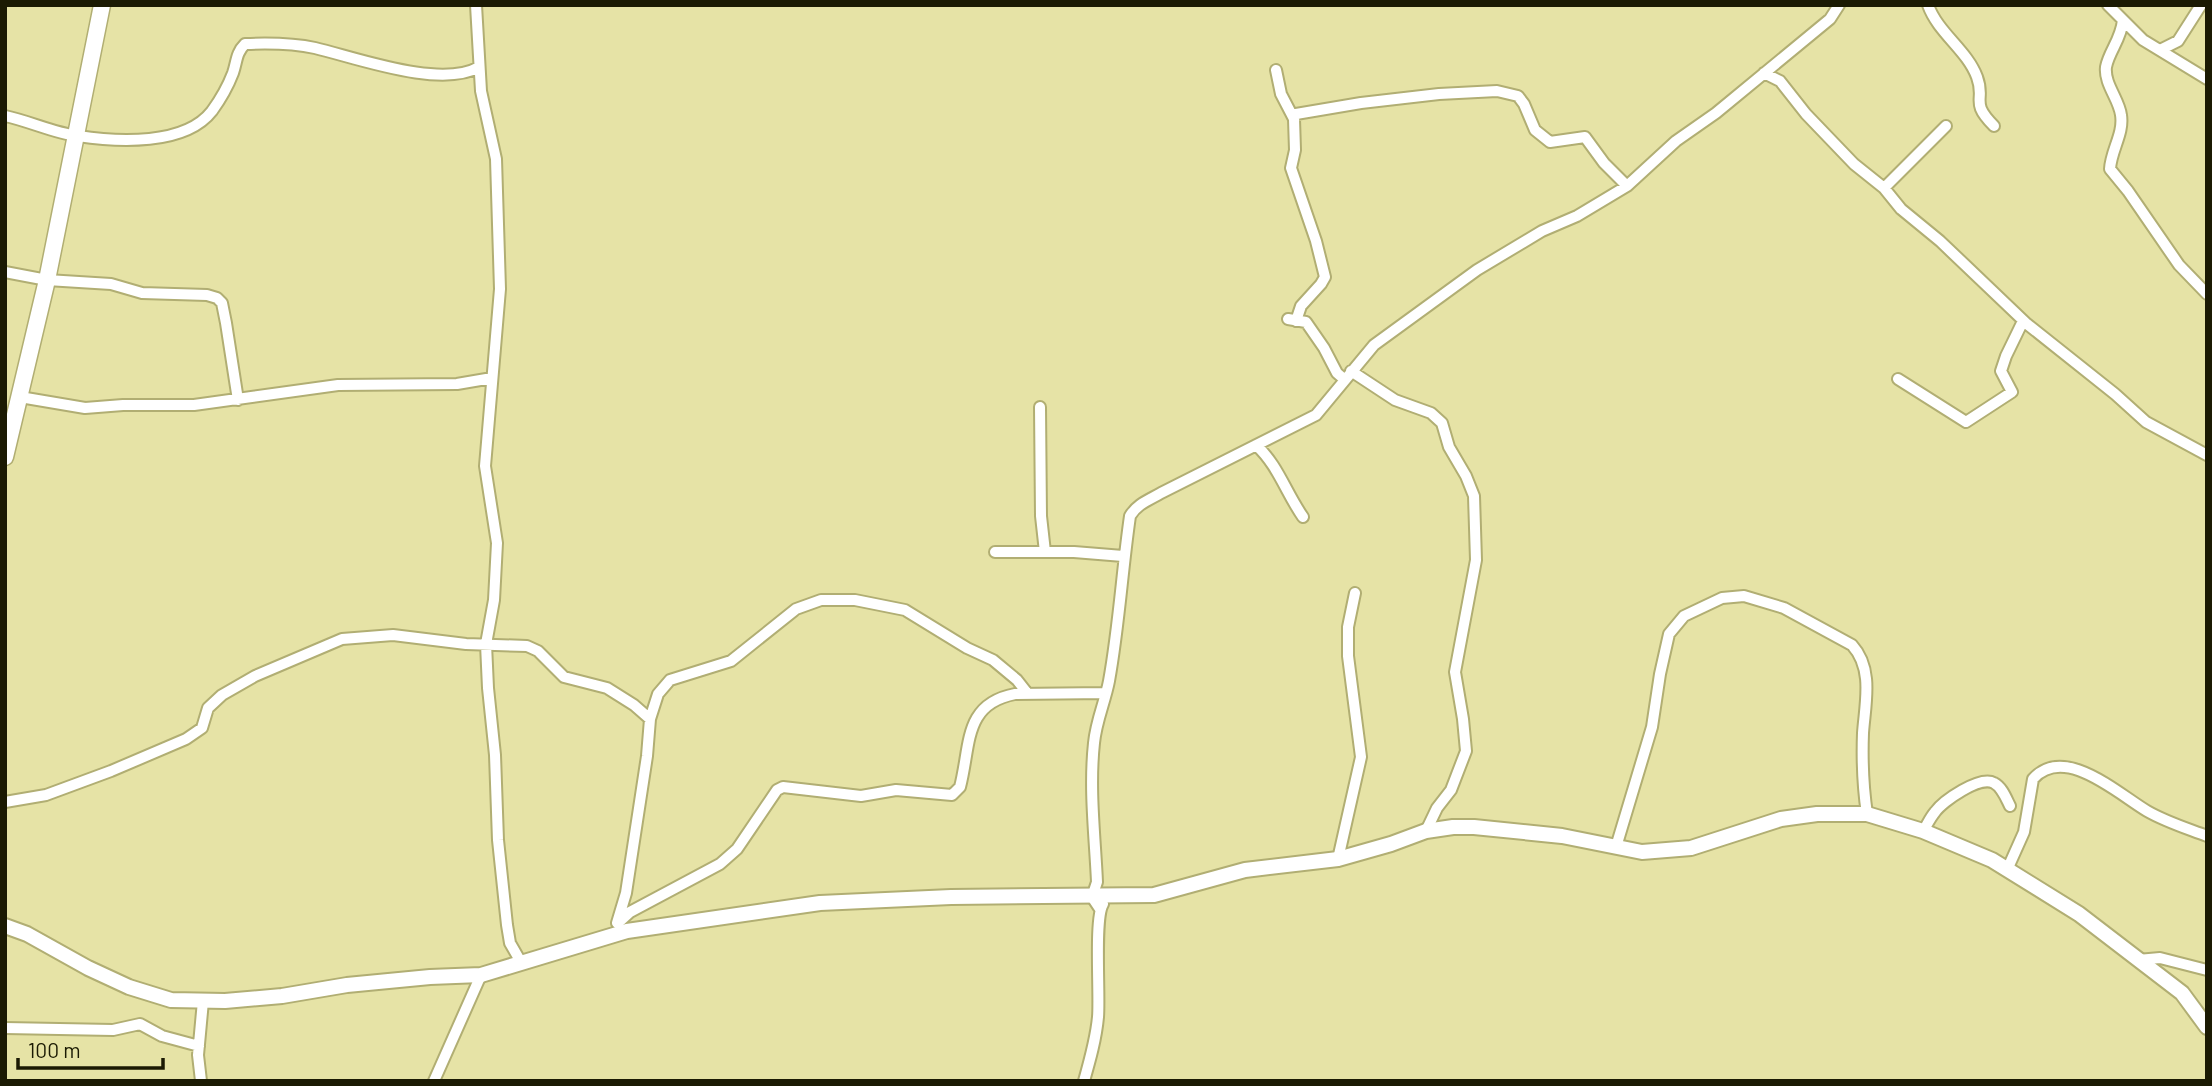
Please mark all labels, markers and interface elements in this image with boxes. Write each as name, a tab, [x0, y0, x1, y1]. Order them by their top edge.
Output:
scale bar	[18, 1026, 163, 1070]
text: 100 m	[28, 1037, 81, 1062]

